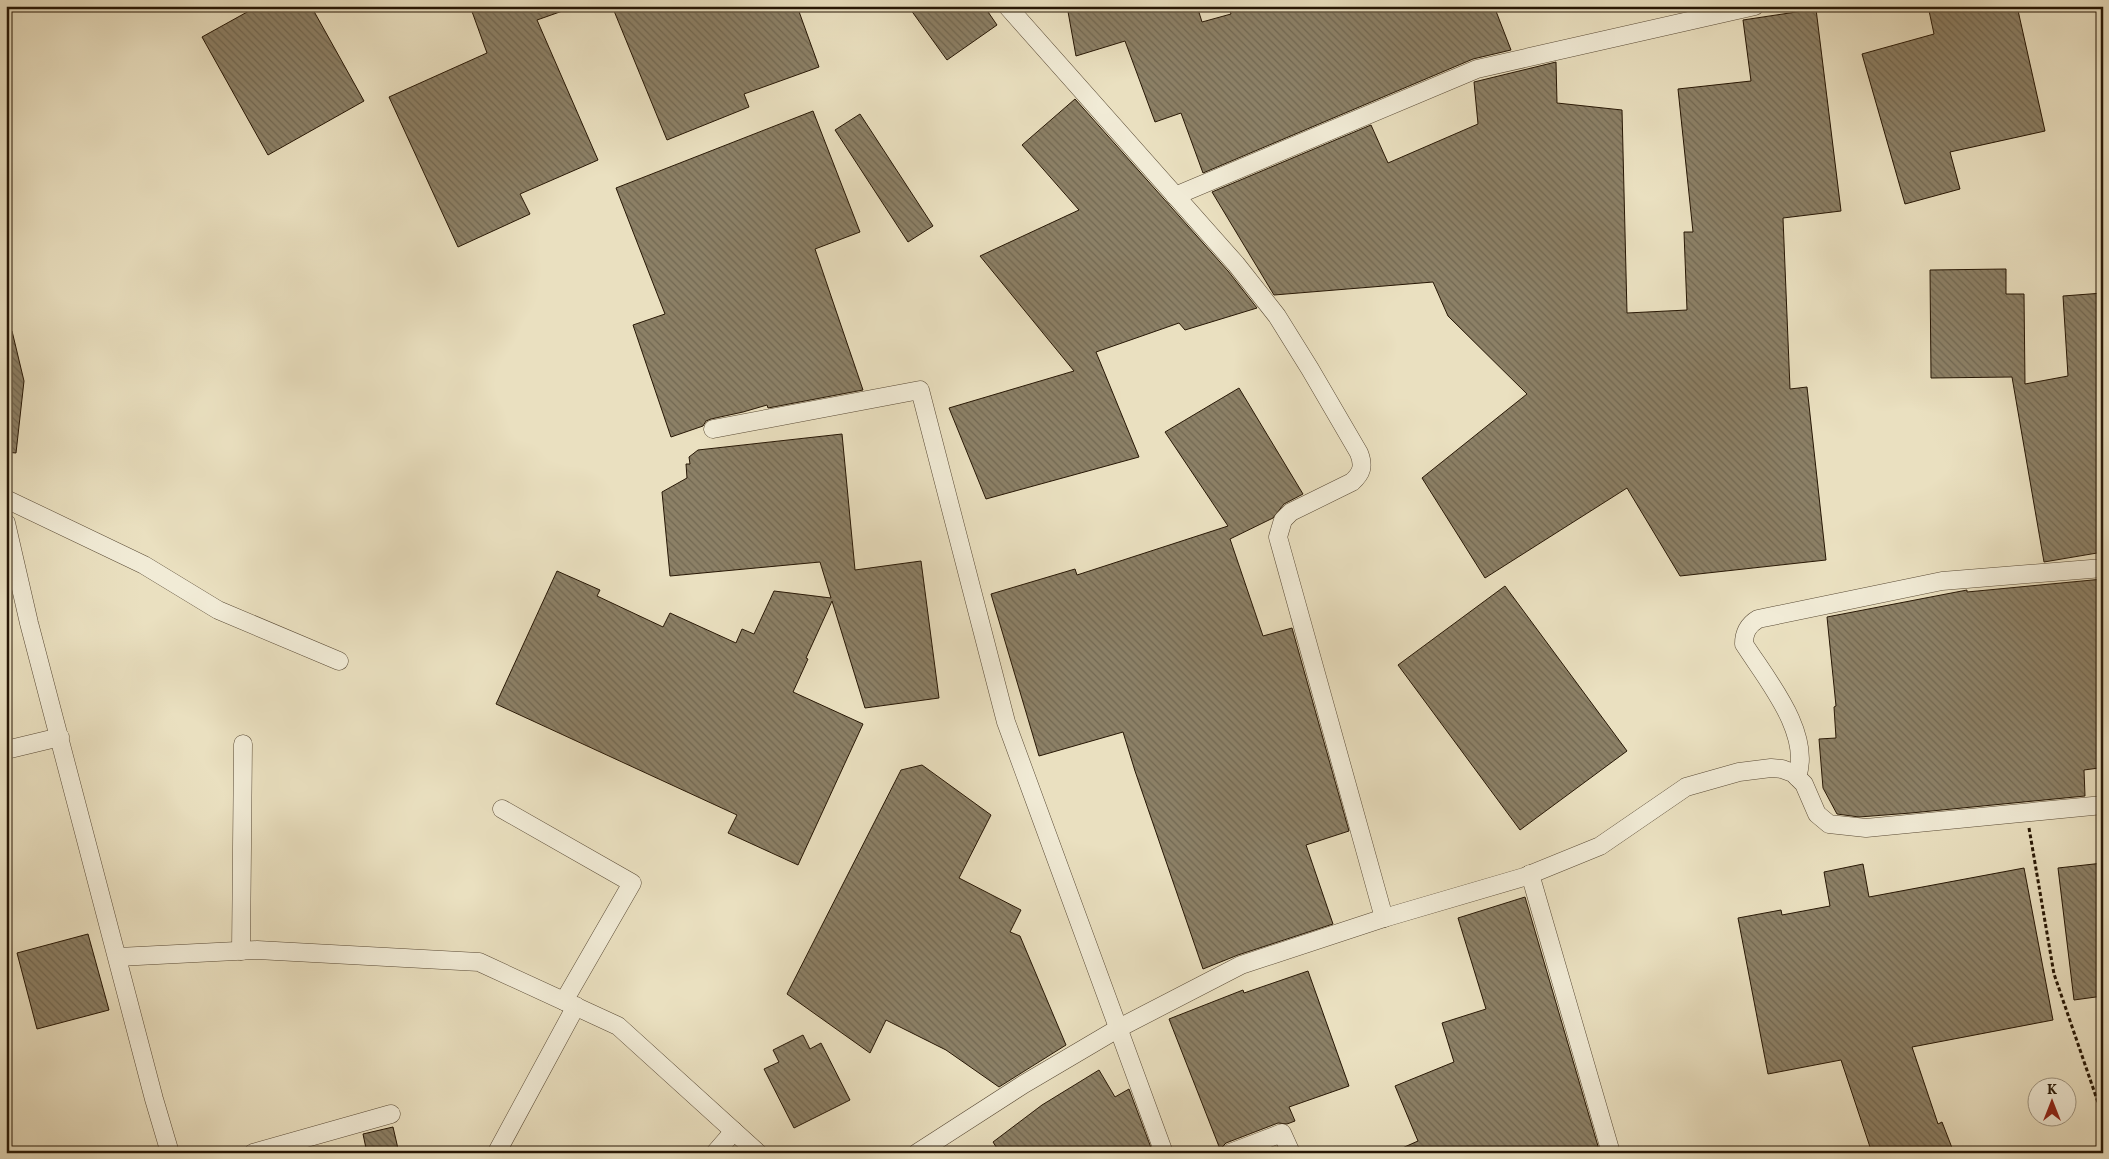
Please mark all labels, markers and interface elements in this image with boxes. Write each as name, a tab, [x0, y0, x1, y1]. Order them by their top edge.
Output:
north arrow	[2026, 1076, 2076, 1126]
text: K	[2047, 1081, 2057, 1100]

